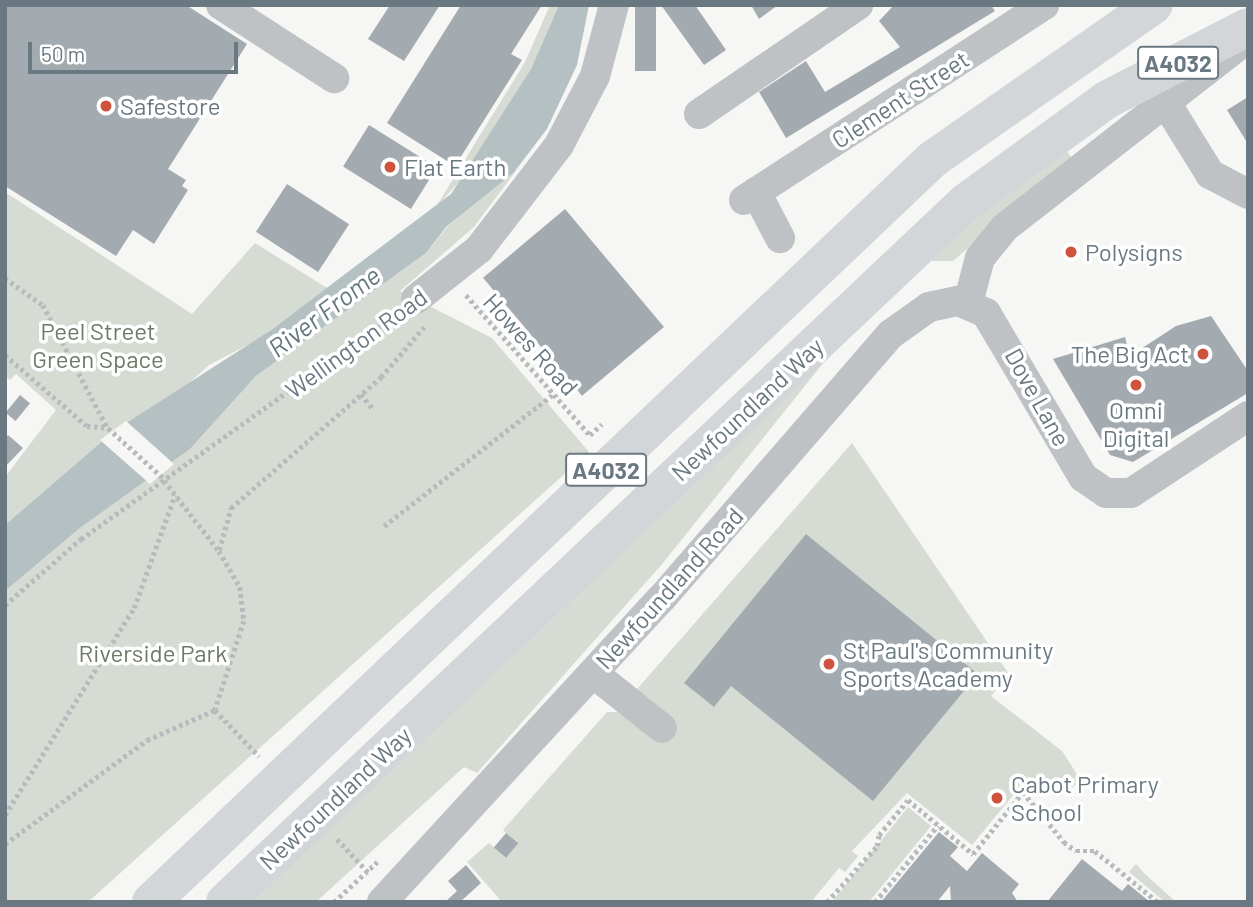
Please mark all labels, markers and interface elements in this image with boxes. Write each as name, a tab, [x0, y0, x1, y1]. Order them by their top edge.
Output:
scale bar	[32, 28, 242, 72]
text: 50 m	[41, 41, 85, 66]
street label: Clement Street	[826, 44, 974, 154]
road number: A4032	[1136, 44, 1220, 82]
place label: Safestore	[120, 92, 221, 120]
marker: Safestore	[98, 98, 114, 114]
place label: Flat Earth	[404, 153, 506, 181]
marker: Flat Earth	[382, 159, 398, 175]
place label: Polysigns	[1085, 238, 1183, 266]
marker: Polysigns	[1063, 244, 1079, 260]
water label: River Frome	[262, 259, 386, 363]
street label: Wellington Road	[280, 282, 432, 404]
street label: Howes Road	[478, 287, 584, 401]
park label: Peel Street Green Space	[32, 317, 164, 373]
street label: Newfoundland Way	[665, 331, 829, 487]
place label: The Big Act	[1071, 340, 1189, 368]
street label: Dove Lane	[999, 343, 1077, 451]
marker: The Big Act	[1195, 346, 1211, 362]
marker: Omni Digital	[1128, 377, 1144, 393]
place label: Omni Digital	[1103, 396, 1169, 452]
road number: A4032	[564, 450, 648, 490]
street label: Newfoundland Road	[589, 502, 749, 674]
place label: St Paul's Community Sports Academy	[843, 636, 1053, 692]
park label: Riverside Park	[79, 639, 227, 667]
marker: St Paul's Community Sports Academy	[821, 656, 837, 672]
street label: Newfoundland Way	[253, 720, 417, 876]
place label: Cabot Primary School	[1011, 770, 1159, 826]
marker: Cabot Primary School	[989, 790, 1005, 806]

